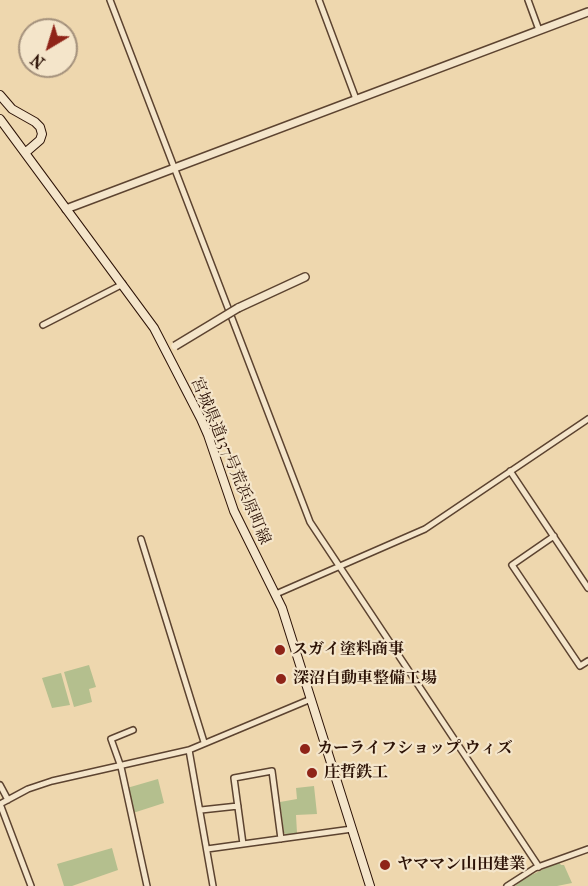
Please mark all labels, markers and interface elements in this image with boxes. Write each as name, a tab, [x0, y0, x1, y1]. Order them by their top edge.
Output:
north arrow	[18, 18, 78, 78]
text: N	[27, 50, 48, 72]
street label: 宮城県道137号荒浜原町線	[186, 374, 274, 548]
place label: スガイ塗料商事	[292, 640, 404, 660]
marker: スガイ塗料商事	[273, 643, 287, 657]
place label: 深沼自動車整備工場	[293, 669, 437, 689]
marker: 深沼自動車整備工場	[274, 672, 288, 686]
place label: カーライフショップ ウィズ	[317, 739, 512, 759]
marker: カーライフショップ ウィズ	[298, 742, 312, 756]
place label: 庄哲鉄工	[324, 763, 388, 783]
marker: 庄哲鉄工	[305, 766, 319, 780]
place label: ヤママン山田建業	[397, 855, 525, 875]
marker: ヤママン山田建業	[378, 858, 392, 872]

